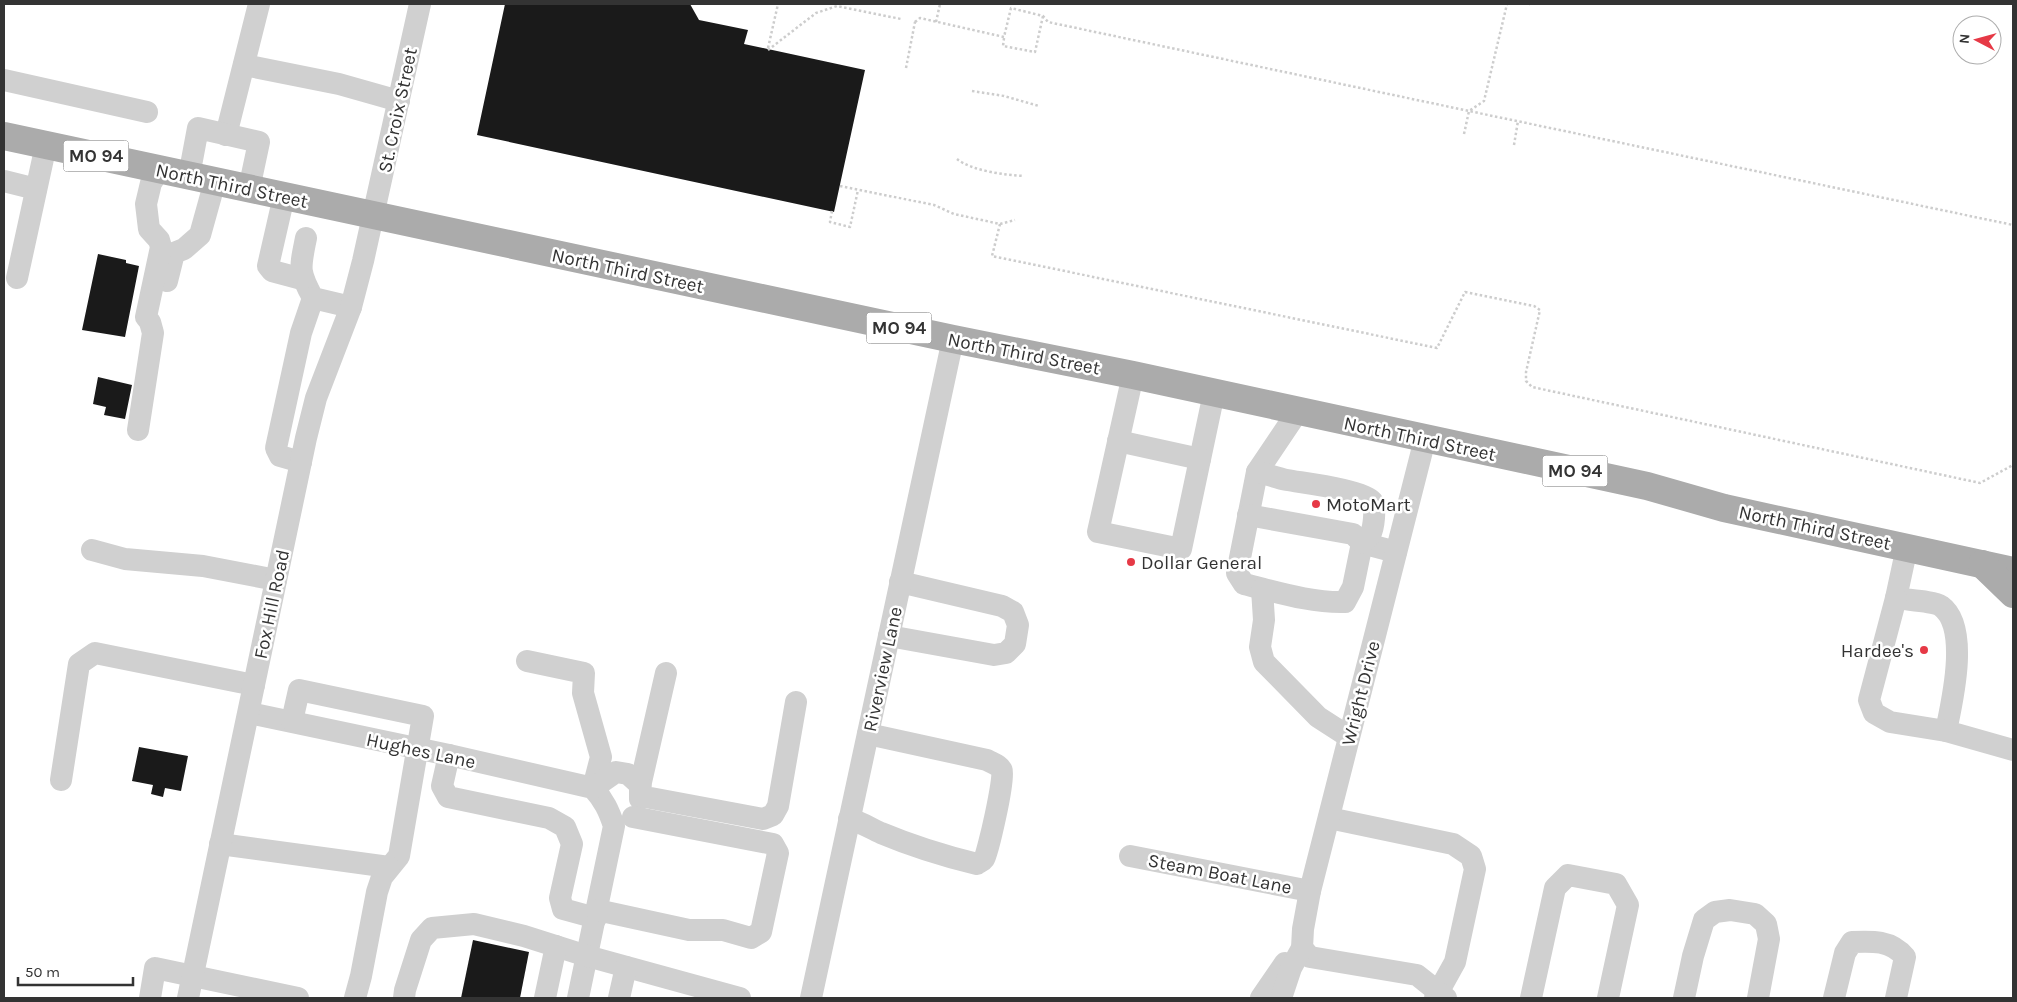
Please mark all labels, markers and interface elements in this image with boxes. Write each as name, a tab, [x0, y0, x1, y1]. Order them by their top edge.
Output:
north arrow	[1952, 15, 2002, 65]
text: N	[1956, 33, 1974, 45]
street label: St. Croix Street	[374, 46, 422, 175]
road number: MO 94	[64, 140, 128, 172]
street label: North Third Street	[154, 159, 310, 213]
street label: North Third Street	[550, 244, 706, 298]
road number: MO 94	[866, 312, 932, 343]
street label: North Third Street	[946, 328, 1102, 380]
street label: North Third Street	[1342, 412, 1498, 466]
road number: MO 94	[1542, 456, 1608, 486]
place label: MotoMart	[1326, 494, 1411, 516]
marker: MotoMart	[1310, 498, 1322, 510]
street label: North Third Street	[1737, 501, 1893, 555]
street label: Fox Hill Road	[250, 547, 294, 661]
place label: Dollar General	[1141, 552, 1262, 574]
marker: Dollar General	[1125, 556, 1137, 568]
street label: Riverview Lane	[859, 605, 907, 734]
street label: Wright Drive	[1337, 639, 1385, 748]
place label: Hardee's	[1841, 640, 1914, 662]
marker: Hardee's	[1918, 644, 1930, 656]
street label: Hughes Lane	[364, 729, 477, 773]
street label: Steam Boat Lane	[1146, 849, 1294, 899]
scale bar	[18, 954, 132, 986]
text: 50 m	[25, 963, 60, 981]

